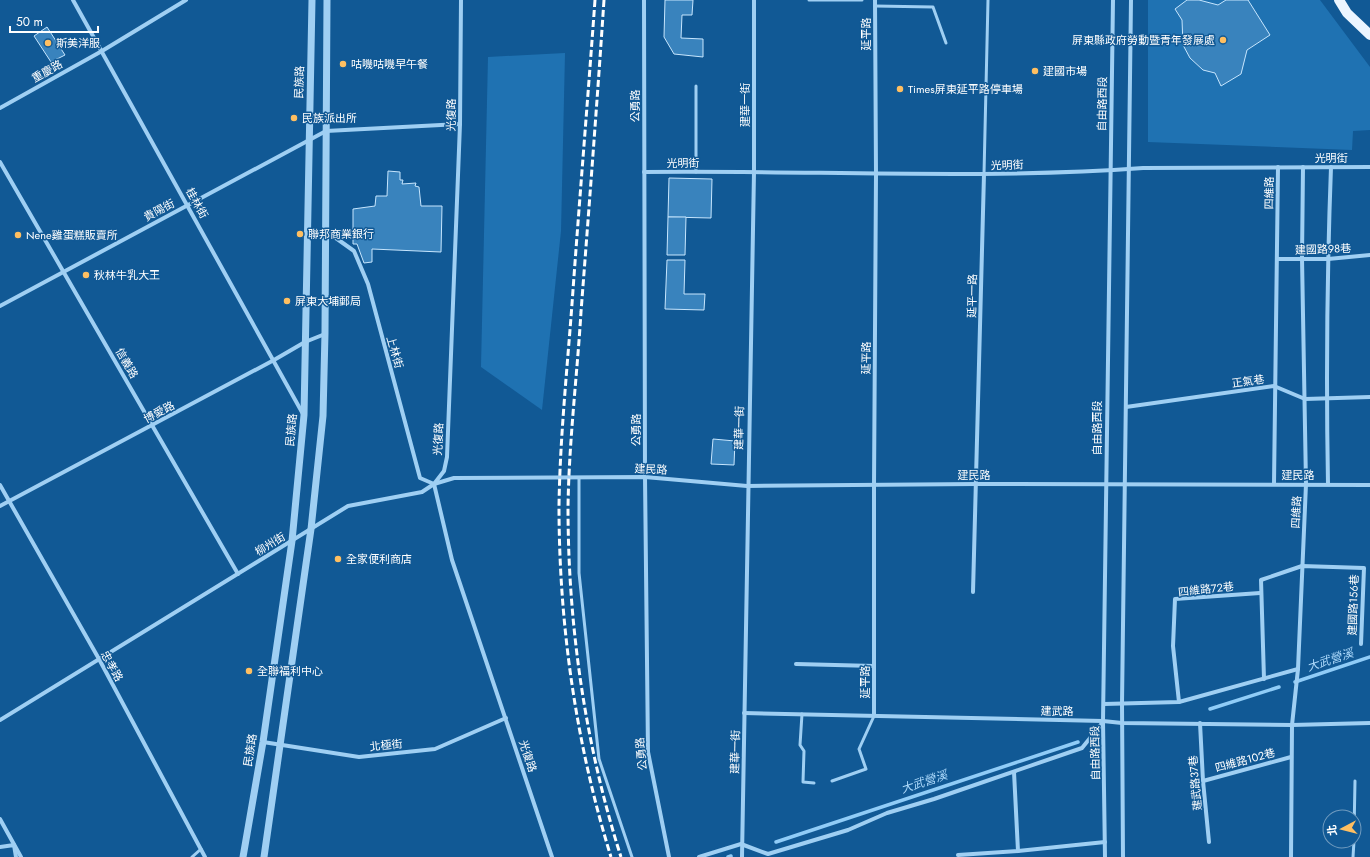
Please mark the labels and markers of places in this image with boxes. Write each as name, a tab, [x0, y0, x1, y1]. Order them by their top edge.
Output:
place label: 屏東縣政府勞動暨青年發展處	[1072, 32, 1215, 48]
place label: 斯美洋服	[56, 35, 100, 51]
marker: 屏東縣政府勞動暨青年發展處	[1218, 35, 1228, 45]
marker: 斯美洋服	[43, 38, 53, 48]
place label: 咕嘰咕嘰早午餐	[351, 56, 428, 72]
marker: 咕嘰咕嘰早午餐	[338, 59, 348, 69]
place label: 建國市場	[1043, 63, 1087, 79]
marker: 建國市場	[1030, 66, 1040, 76]
place label: Times屏東延平路停車場	[908, 81, 1023, 97]
marker: Times屏東延平路停車場	[895, 84, 905, 94]
place label: 民族派出所	[302, 110, 357, 126]
marker: 民族派出所	[289, 113, 299, 123]
place label: 聯邦商業銀行	[308, 226, 374, 242]
place label: Nene雞蛋糕販賣所	[26, 227, 118, 243]
marker: 聯邦商業銀行	[295, 229, 305, 239]
marker: Nene雞蛋糕販賣所	[13, 230, 23, 240]
place label: 秋林牛乳大王	[94, 267, 160, 283]
marker: 秋林牛乳大王	[81, 270, 91, 280]
place label: 屏東大埔郵局	[295, 293, 361, 309]
marker: 屏東大埔郵局	[282, 296, 292, 306]
place label: 全家便利商店	[346, 551, 412, 567]
marker: 全家便利商店	[333, 554, 343, 564]
place label: 全聯福利中心	[257, 663, 323, 679]
marker: 全聯福利中心	[244, 666, 254, 676]

